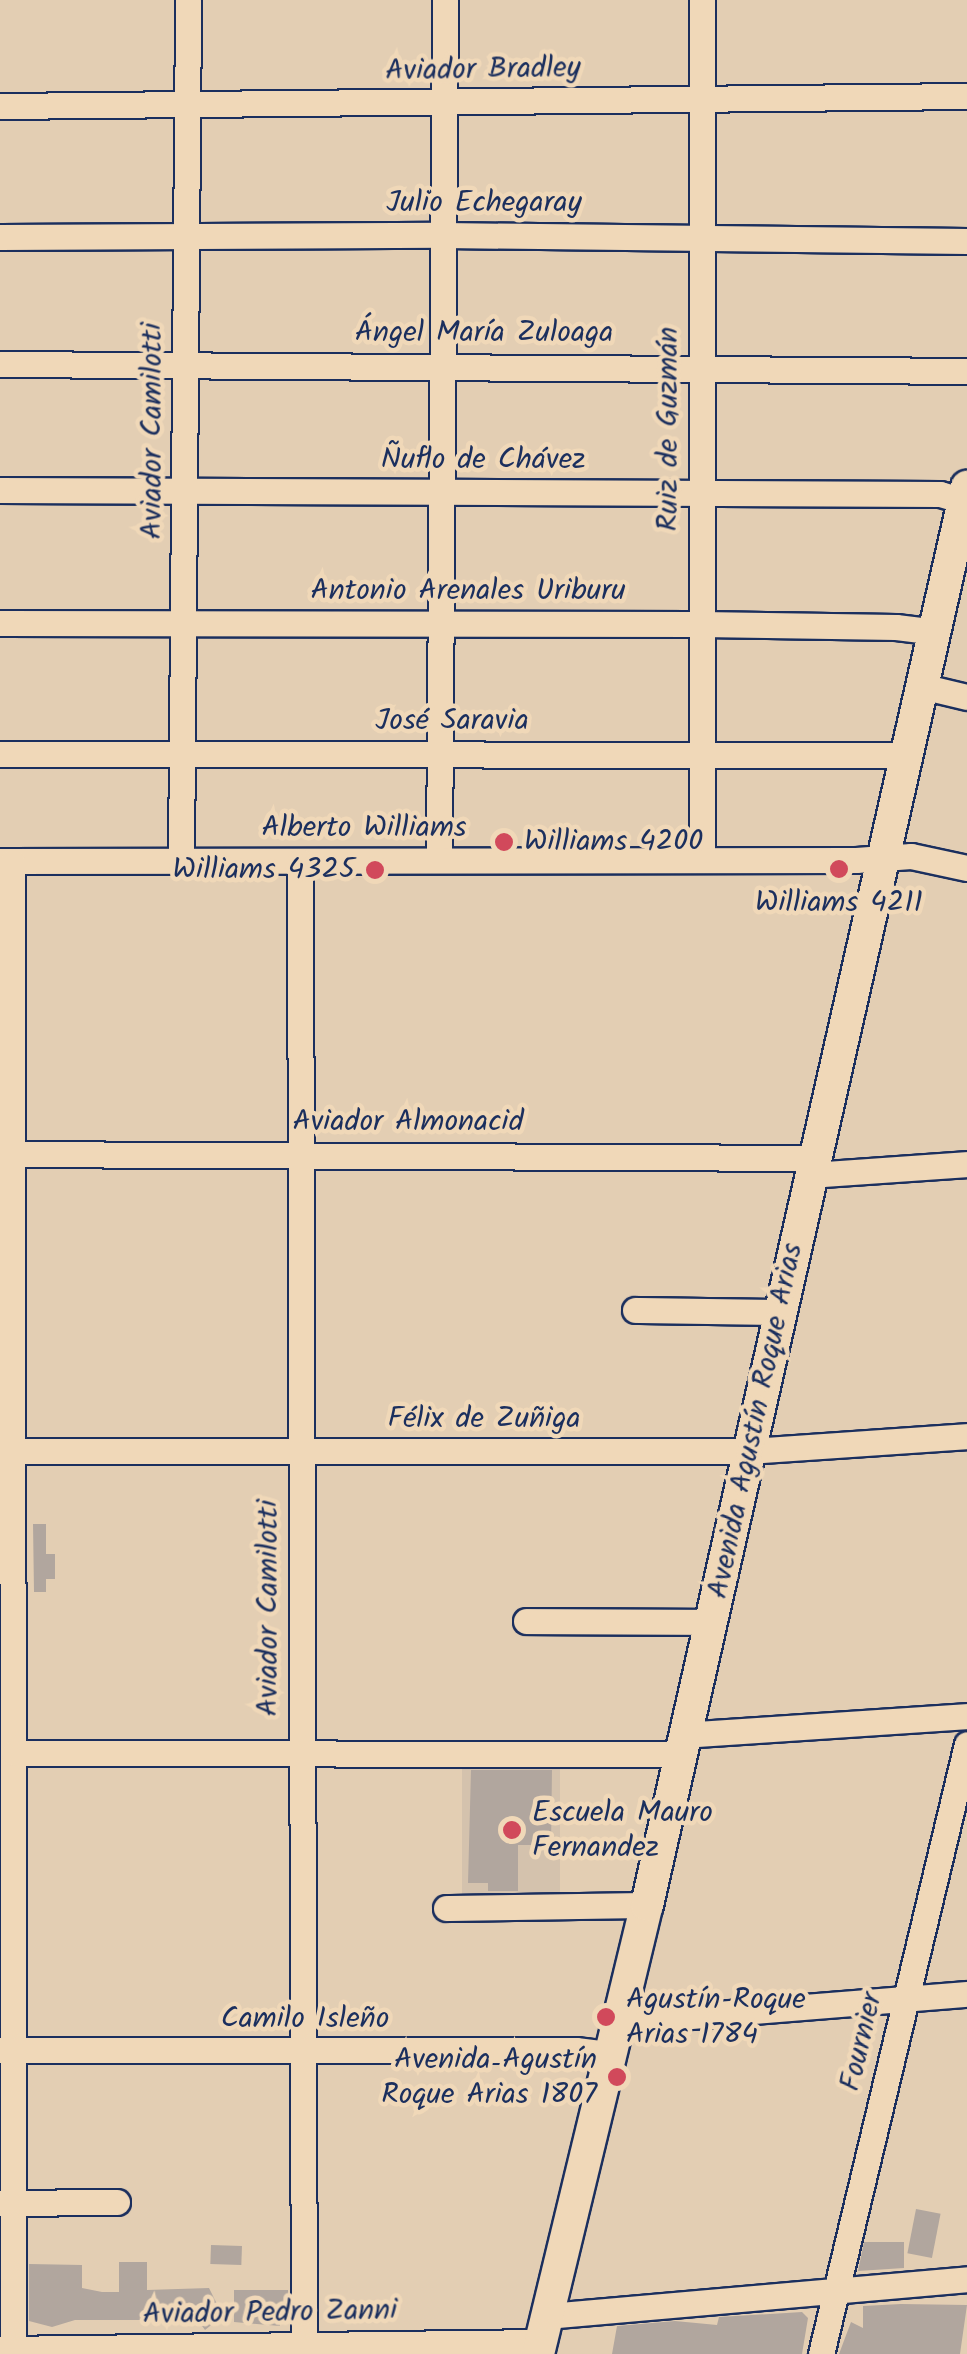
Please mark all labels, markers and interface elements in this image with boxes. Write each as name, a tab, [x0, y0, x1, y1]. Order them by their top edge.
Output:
street label: Aviador Bradley	[385, 50, 581, 90]
street label: Julio Echegaray	[386, 185, 582, 221]
street label: Ángel María Zuloaga	[355, 315, 613, 351]
street label: Aviador Camilotti	[135, 323, 171, 539]
street label: Ruiz de Guzmán	[651, 327, 687, 531]
street label: Ñuflo de Chávez	[381, 442, 585, 478]
street label: Antonio Arenales Uriburu	[310, 573, 626, 609]
street label: José Saravia	[375, 703, 529, 739]
street label: Alberto Williams	[261, 810, 467, 846]
place label: Williams 4200	[524, 824, 703, 860]
marker: Williams 4200	[493, 831, 515, 853]
place label: Williams 4325	[173, 852, 355, 888]
marker: Williams 4211	[828, 858, 850, 880]
marker: Williams 4325	[364, 859, 386, 881]
place label: Williams 4211	[755, 885, 923, 921]
street label: Aviador Almonacid	[292, 1104, 524, 1140]
street label: Avenida Agustín Roque Arias	[701, 1240, 811, 1602]
street label: Félix de Zuñiga	[387, 1401, 581, 1437]
street label: Aviador Camilotti	[251, 1500, 287, 1716]
place label: Escuela Mauro Fernandez	[532, 1795, 713, 1866]
marker: Escuela Mauro Fernandez	[501, 1819, 523, 1841]
place label: Agustín Roque Arias 1784	[626, 1982, 806, 2052]
street label: Fournier	[833, 1989, 891, 2095]
street label: Camilo Isleño	[221, 2001, 389, 2037]
marker: Agustín Roque Arias 1784	[595, 2006, 617, 2028]
place label: Avenida Agustín Roque Arias 1807	[381, 2042, 597, 2112]
marker: Avenida Agustín Roque Arias 1807	[606, 2066, 628, 2088]
street label: Aviador Pedro Zanni	[142, 2293, 398, 2333]

